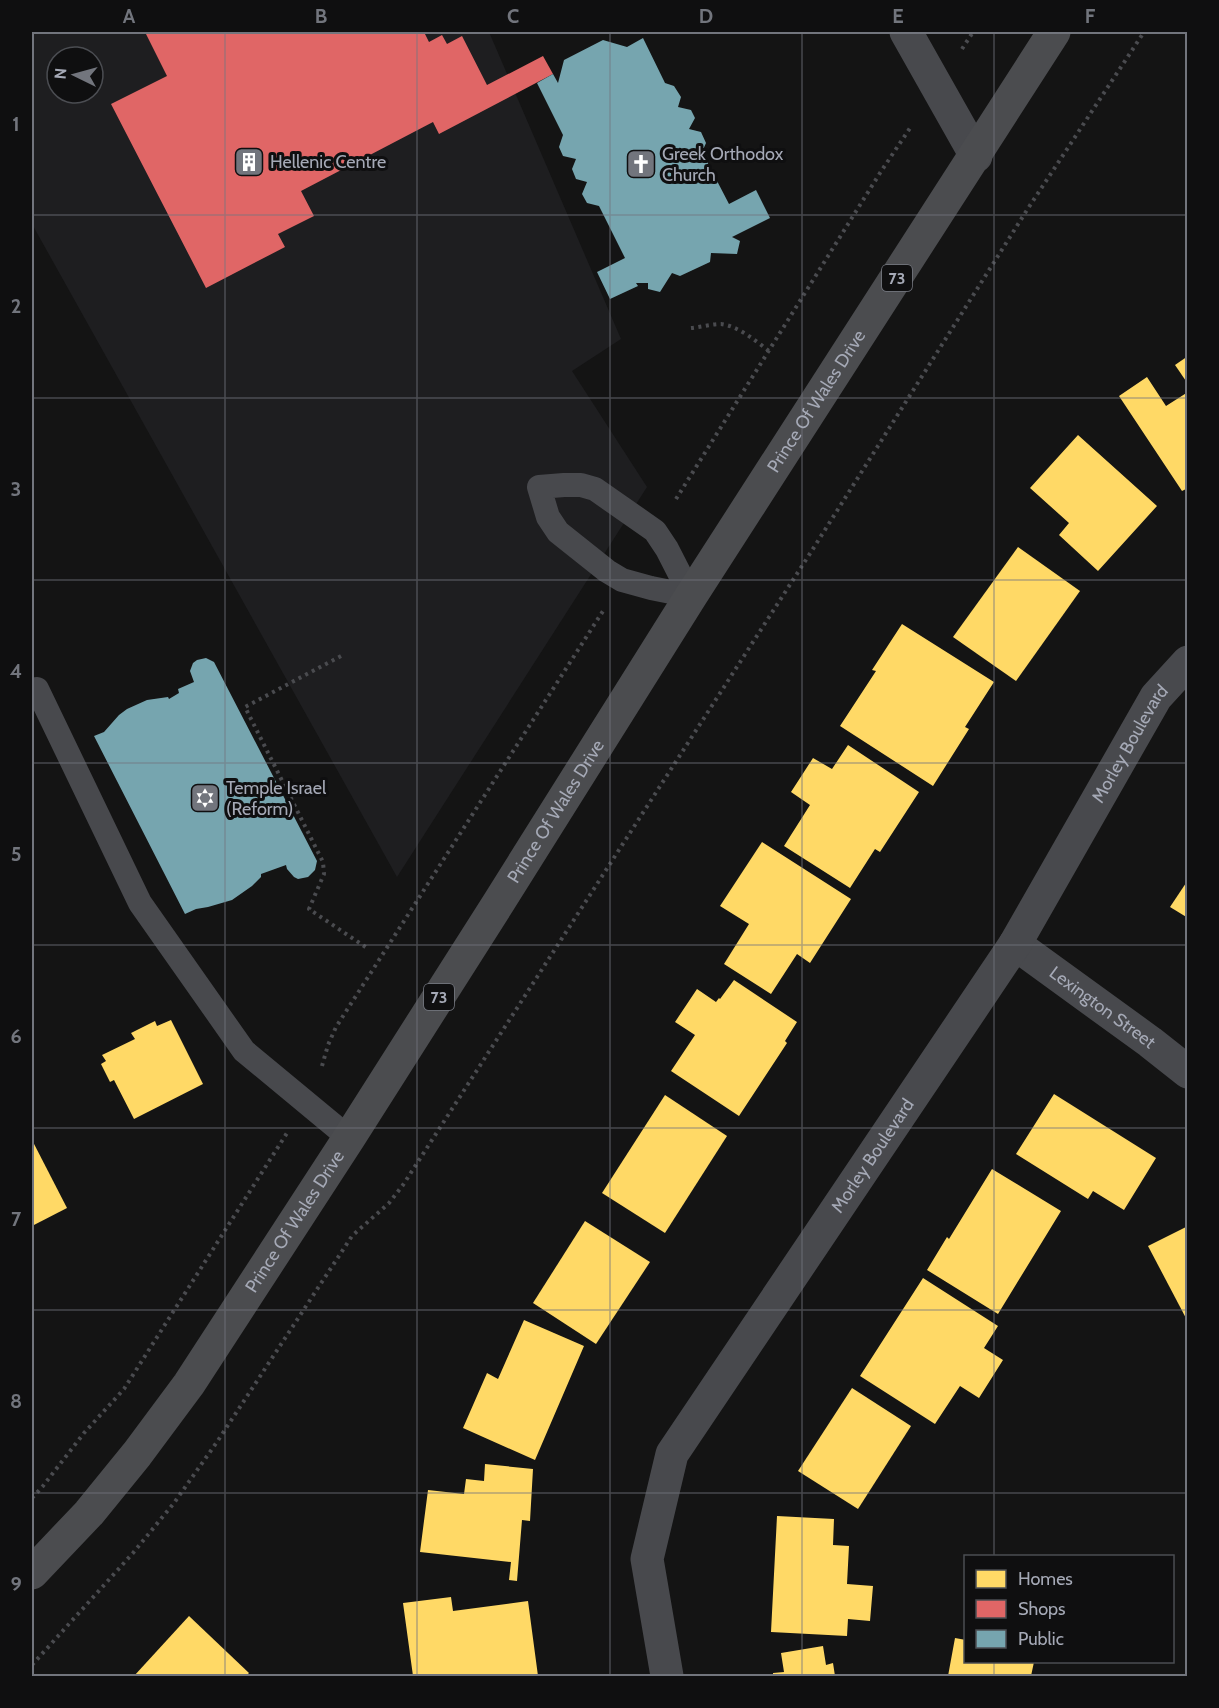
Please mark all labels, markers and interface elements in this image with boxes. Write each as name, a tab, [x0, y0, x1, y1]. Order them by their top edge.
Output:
text: A	[123, 4, 136, 28]
text: B	[315, 4, 327, 28]
text: C	[507, 4, 519, 28]
text: D	[699, 4, 713, 28]
text: E	[892, 4, 904, 28]
text: F	[1085, 4, 1096, 28]
north arrow	[45, 45, 105, 105]
text: N	[51, 67, 71, 80]
text: 1	[12, 112, 20, 136]
place label: Greek Orthodox Church	[662, 143, 784, 186]
building icon: Hellenic Centre	[233, 146, 265, 178]
church icon: Greek Orthodox Church	[625, 148, 657, 180]
place label: Hellenic Centre	[270, 151, 386, 173]
road number: 73	[882, 265, 912, 291]
text: 2	[11, 294, 21, 318]
street label: Prince Of Wales Drive	[762, 326, 870, 477]
text: 3	[11, 477, 21, 501]
text: 4	[10, 659, 22, 683]
street label: Morley Boulevard	[1087, 680, 1173, 807]
street label: Prince Of Wales Drive	[503, 736, 609, 887]
place label: Temple Israel (Reform)	[226, 777, 327, 820]
synagogue icon: Temple Israel (Reform)	[189, 782, 221, 814]
text: 5	[11, 842, 21, 866]
street label: Lexington Street	[1045, 962, 1160, 1053]
road number: 73	[424, 984, 454, 1010]
text: 6	[10, 1024, 22, 1048]
street label: Morley Boulevard	[826, 1095, 919, 1217]
street label: Prince Of Wales Drive	[241, 1146, 349, 1297]
text: 7	[11, 1207, 22, 1231]
text: 8	[10, 1389, 22, 1413]
legend	[964, 1555, 1174, 1663]
text: Homes	[1018, 1568, 1073, 1590]
text: 9	[10, 1572, 22, 1596]
text: Shops	[1018, 1598, 1066, 1620]
text: Public	[1018, 1628, 1064, 1650]

